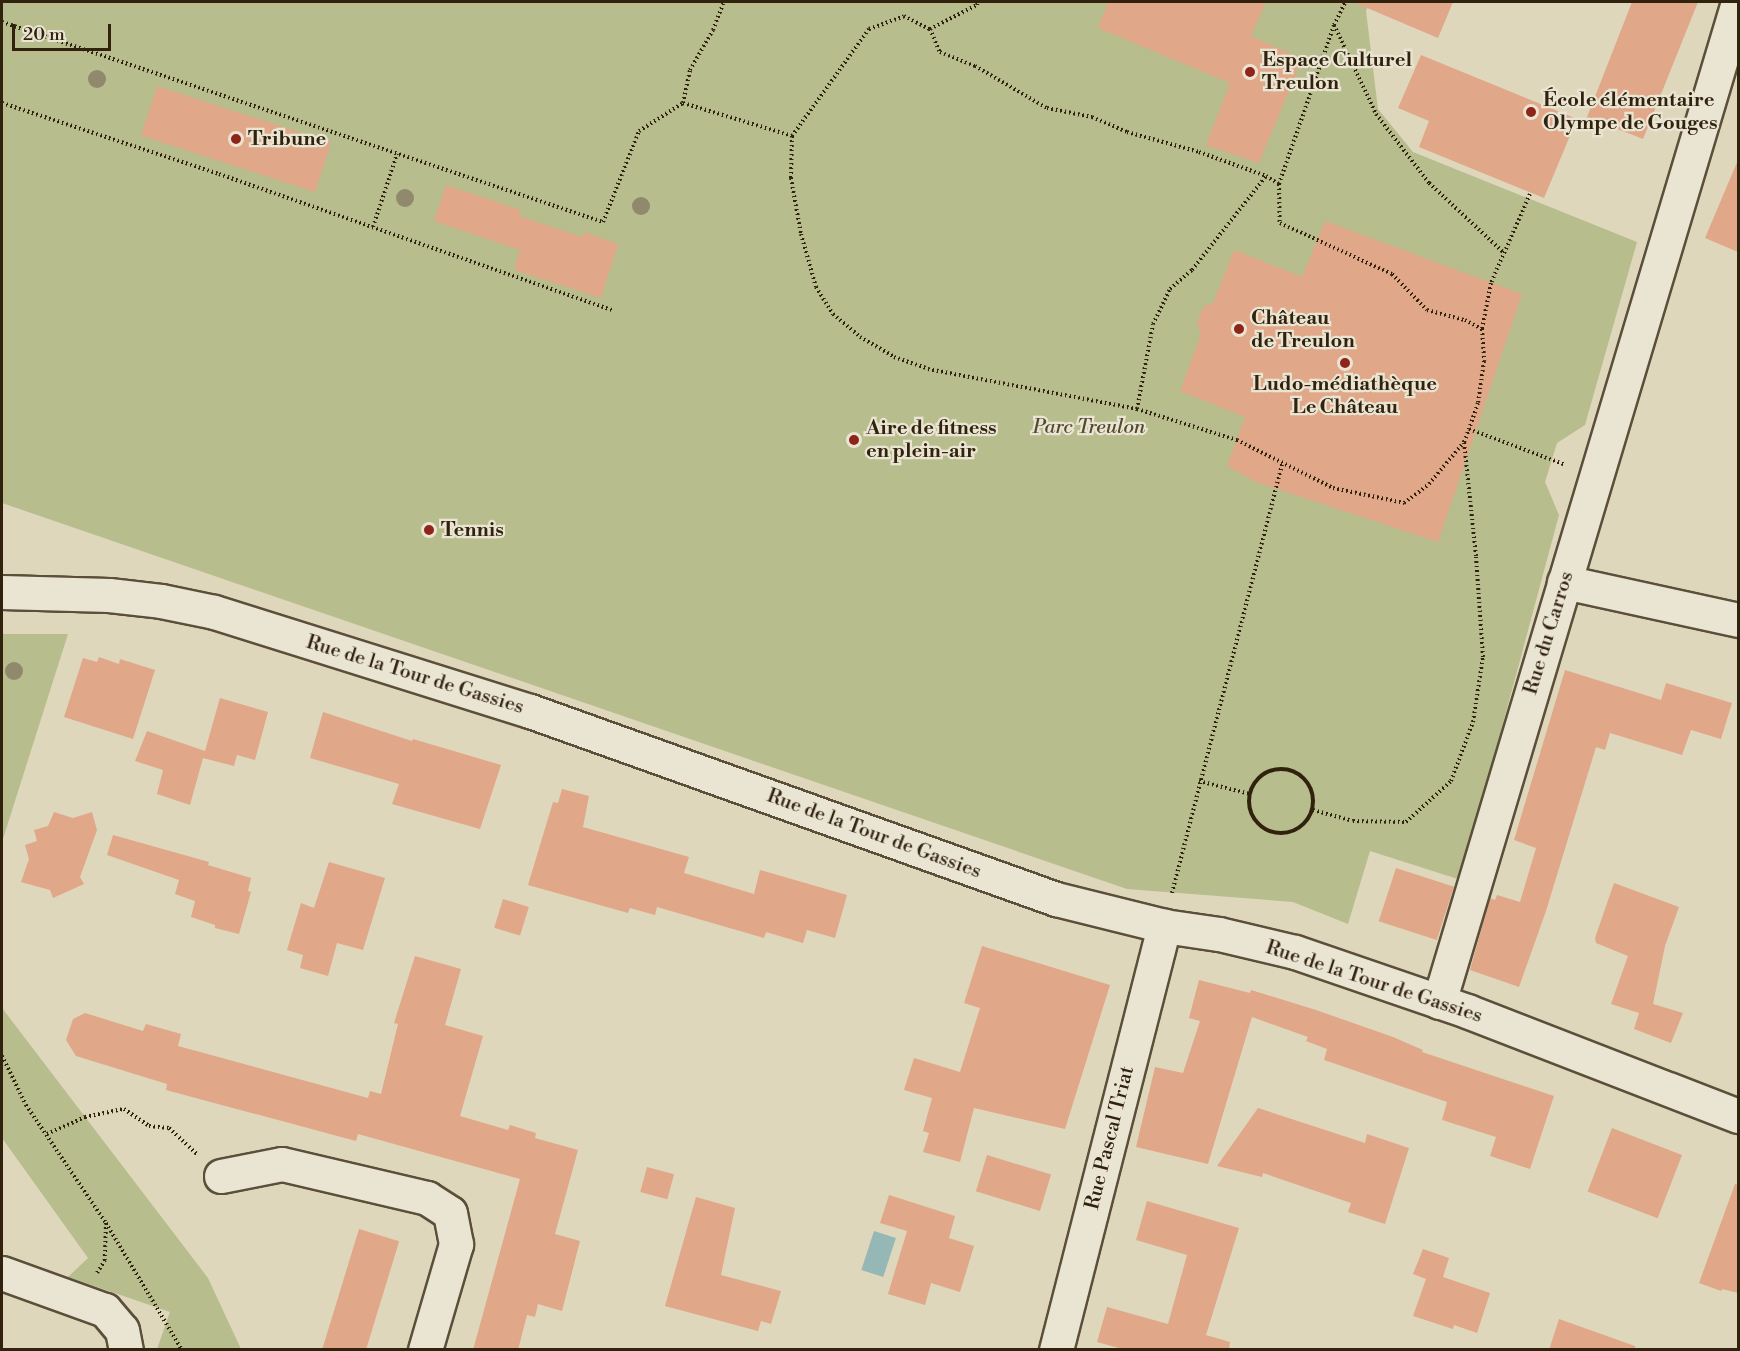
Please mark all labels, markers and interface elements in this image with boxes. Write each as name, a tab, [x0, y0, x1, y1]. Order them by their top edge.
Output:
scale bar	[15, 12, 114, 50]
text: 20 m	[23, 23, 65, 46]
place label: Espace Culturel Treulon	[1262, 48, 1412, 95]
marker: Espace Culturel Treulon	[1243, 65, 1257, 79]
place label: École élémentaire Olympe de Gouges	[1543, 88, 1718, 135]
marker: École élémentaire Olympe de Gouges	[1524, 105, 1538, 119]
place label: Tribune	[248, 127, 326, 151]
marker: Tribune	[229, 132, 243, 146]
place label: Château de Treulon	[1251, 306, 1355, 353]
marker: Château de Treulon	[1232, 322, 1246, 336]
marker: Ludo-médiathèque Le Château	[1338, 356, 1352, 370]
place label: Ludo-médiathèque Le Château	[1253, 372, 1437, 419]
park label: Parc Treulon	[1033, 415, 1145, 439]
place label: Aire de fitness en plein-air	[866, 416, 997, 463]
marker: Aire de fitness en plein-air	[847, 433, 861, 447]
place label: Tennis	[441, 518, 504, 542]
marker: Tennis	[422, 523, 436, 537]
street label: Rue du Carros	[1519, 568, 1579, 698]
street label: Rue de la Tour de Gassies	[303, 630, 527, 720]
street label: Rue de la Tour de Gassies	[764, 784, 984, 884]
street label: Rue de la Tour de Gassies	[1263, 936, 1485, 1028]
street label: Rue Pascal Triat	[1081, 1064, 1139, 1212]

